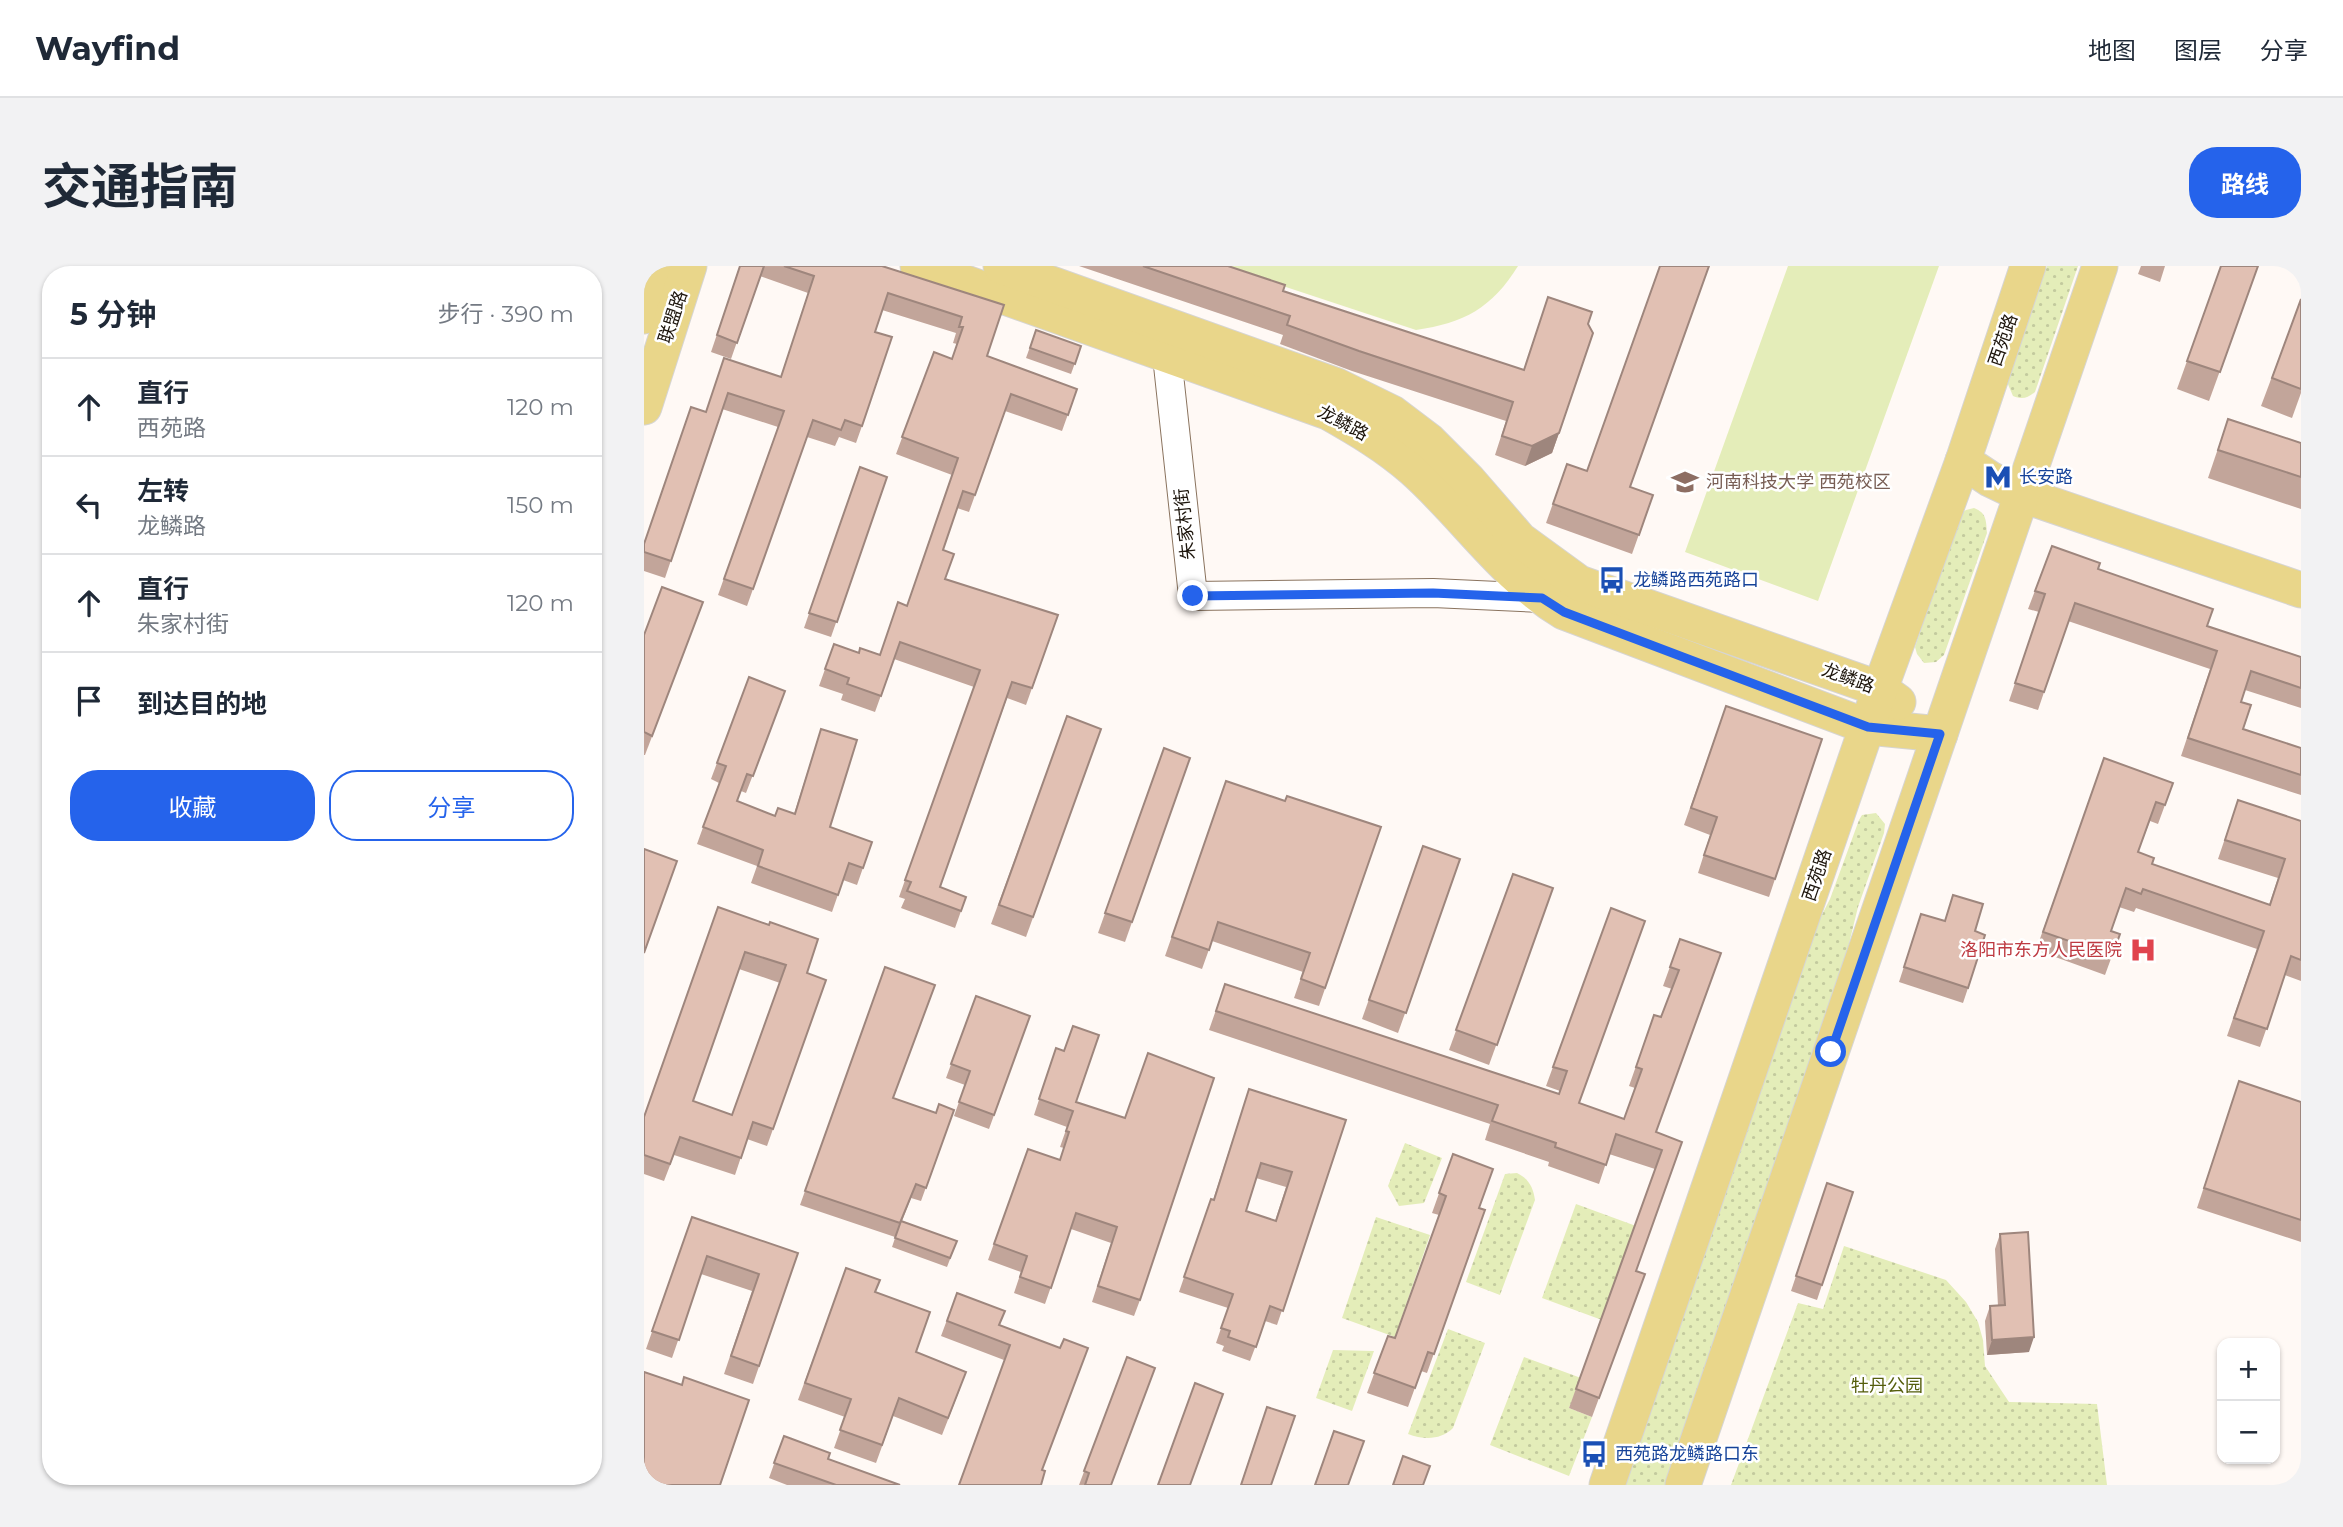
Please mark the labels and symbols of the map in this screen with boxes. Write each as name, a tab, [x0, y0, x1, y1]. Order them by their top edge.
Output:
street label: 联盟路	[654, 288, 692, 346]
street label: 西苑路	[1984, 311, 2022, 369]
street label: 龙鳞路	[1314, 401, 1372, 445]
metro station icon: 长安路	[1983, 462, 2013, 492]
place label: 长安路	[2019, 466, 2073, 488]
school or university icon: 河南科技大学 西苑校区	[1670, 467, 1700, 497]
place label: 河南科技大学 西苑校区	[1706, 471, 1891, 493]
street label: 朱家村街	[1170, 487, 1200, 561]
bus stop icon: 龙鳞路西苑路口	[1597, 565, 1627, 595]
place label: 龙鳞路西苑路口	[1633, 569, 1759, 591]
route end	[1177, 580, 1208, 611]
street label: 龙鳞路	[1819, 658, 1877, 698]
street label: 西苑路	[1798, 846, 1836, 904]
hospital icon: 洛阳市东方人民医院	[2128, 935, 2158, 965]
place label: 洛阳市东方人民医院	[1960, 939, 2122, 961]
route start	[1815, 1036, 1846, 1067]
park label: 牡丹公园	[1851, 1375, 1923, 1397]
bus stop icon: 西苑路龙鳞路口东	[1579, 1439, 1609, 1469]
place label: 西苑路龙鳞路口东	[1615, 1443, 1759, 1465]

